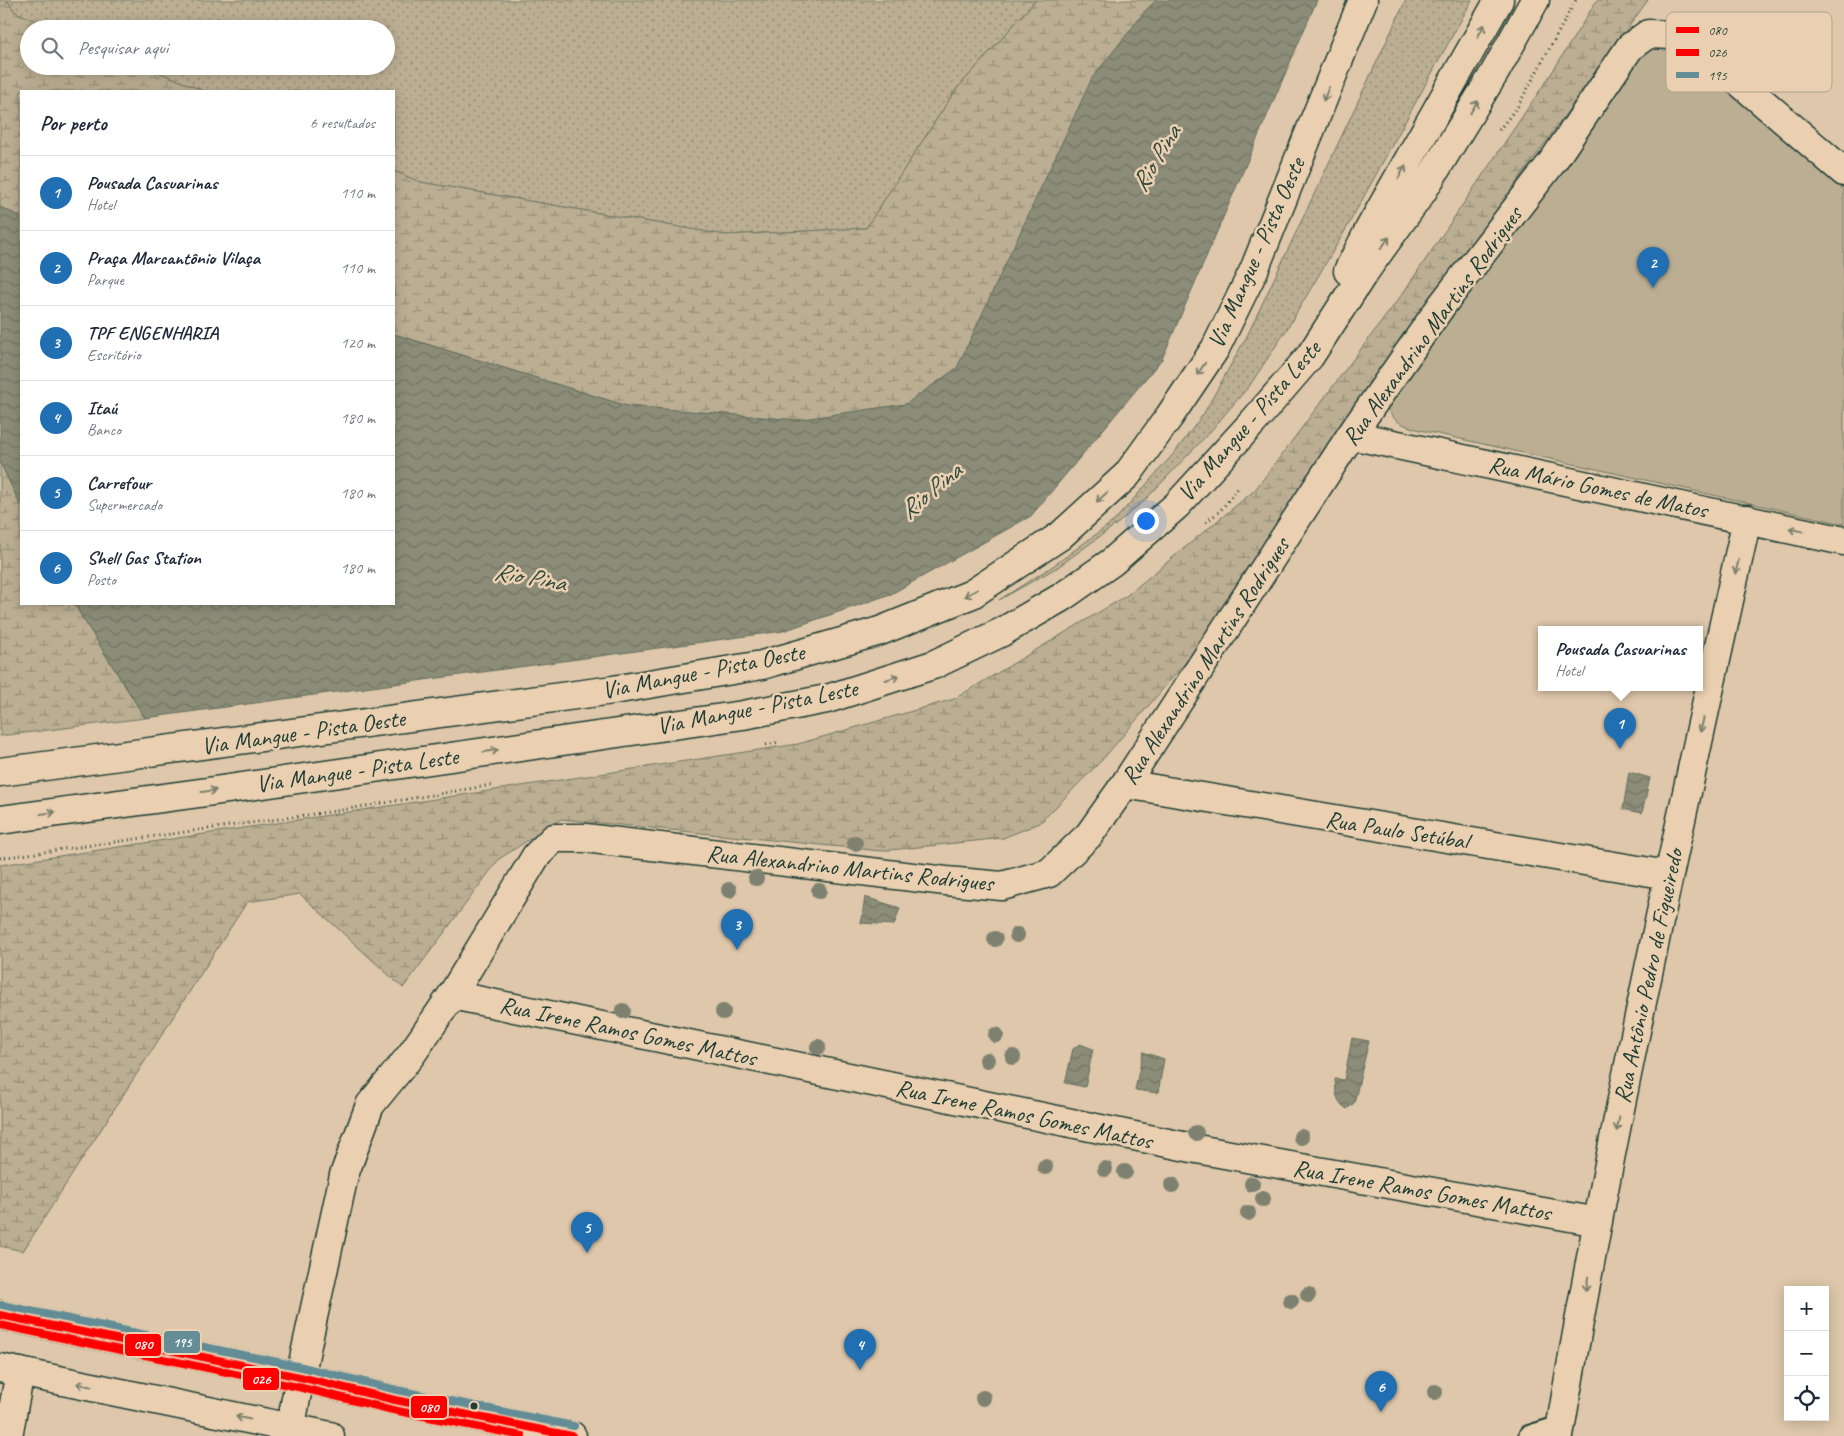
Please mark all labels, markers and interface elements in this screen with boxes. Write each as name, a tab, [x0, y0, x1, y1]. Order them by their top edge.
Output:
legend	[1666, 12, 1832, 92]
search box	[20, 20, 395, 75]
text: 080	[1708, 22, 1729, 39]
one-way arrow	[1477, 24, 1487, 38]
icon: search	[38, 34, 66, 62]
text: Pesquisar aqui	[78, 36, 168, 60]
text: 026	[1708, 44, 1728, 61]
text: 195	[1708, 67, 1728, 84]
one-way arrow	[1320, 86, 1330, 101]
one-way arrow	[1469, 101, 1479, 115]
text: Por perto	[40, 110, 107, 136]
text: 6 resultados	[310, 113, 375, 133]
water label: Rio Pina	[1124, 118, 1189, 197]
street label: Via Mangue - Pista Oeste	[1201, 151, 1312, 353]
one-way arrow	[1397, 166, 1407, 180]
text: Pousada Casuarinas	[87, 171, 217, 195]
text: 1	[52, 183, 60, 203]
text: 110 m	[341, 183, 375, 203]
text: Hotel	[87, 195, 115, 215]
street label: Rua Alexandrino Martins Rodrigues	[1335, 199, 1530, 451]
one-way arrow	[1380, 236, 1390, 250]
text: Praça Marcantônio Vilaça	[87, 246, 260, 270]
pin: 2	[1637, 247, 1669, 288]
text: 2	[52, 258, 60, 278]
text: 110 m	[341, 258, 375, 278]
text: Parque	[87, 270, 124, 290]
text: TPF ENGENHARIA	[87, 321, 218, 345]
text: 3	[52, 333, 60, 353]
text: 120 m	[341, 333, 375, 353]
street label: Via Mangue - Pista Leste	[1171, 333, 1329, 508]
text: Escritório	[87, 345, 141, 365]
one-way arrow	[1196, 362, 1206, 376]
text: Itaú	[87, 396, 117, 420]
text: 4	[52, 408, 60, 428]
text: 180 m	[341, 408, 375, 428]
text: Banco	[87, 420, 121, 440]
street label: Rua Mário Gomes de Matos	[1486, 449, 1712, 525]
water label: Rio Pina	[893, 454, 970, 526]
text: Carrefour	[87, 471, 151, 495]
text: 5	[53, 483, 59, 503]
text: 180 m	[341, 483, 375, 503]
one-way arrow	[1096, 492, 1109, 503]
text: Supermercado	[87, 495, 162, 515]
your location	[1133, 508, 1159, 534]
one-way arrow	[1789, 525, 1805, 535]
street label: Rua Alexandrino Martins Rodrigues	[1114, 530, 1297, 790]
text: Shell Gas Station	[87, 546, 201, 570]
water label: Rio Pina	[492, 555, 570, 599]
text: 6	[52, 558, 60, 578]
text: 180 m	[341, 558, 375, 578]
one-way arrow	[1732, 558, 1741, 574]
text: Posto	[87, 570, 116, 590]
one-way arrow	[964, 588, 979, 598]
popup	[1538, 626, 1703, 691]
street label: Via Mangue - Pista Oeste	[599, 636, 809, 705]
text: Pousada Casuarinas	[1555, 637, 1686, 661]
text: Hotel	[1555, 661, 1583, 681]
street label: Via Mangue - Pista Leste	[654, 672, 862, 741]
one-way arrow	[883, 673, 899, 683]
street label: Via Mangue - Pista Oeste	[199, 703, 409, 761]
pin: 1	[1604, 708, 1636, 749]
one-way arrow	[1696, 717, 1706, 733]
street label: Via Mangue - Pista Leste	[254, 741, 462, 799]
one-way arrow	[483, 745, 499, 755]
one-way arrow	[201, 786, 217, 796]
street label: Rua Paulo Setúbal	[1323, 804, 1474, 857]
one-way arrow	[40, 808, 56, 818]
street label: Rua Alexandrino Martins Rodrigues	[705, 838, 997, 898]
street label: Rua Antônio Pedro de Figueiredo	[1606, 844, 1690, 1106]
pin: 3	[721, 909, 753, 950]
street label: Rua Irene Ramos Gomes Mattos	[497, 989, 761, 1073]
street label: Rua Irene Ramos Gomes Mattos	[893, 1072, 1157, 1156]
one-way arrow	[1613, 1116, 1622, 1132]
street label: Rua Irene Ramos Gomes Mattos	[1291, 1153, 1555, 1228]
pin: 5	[571, 1212, 603, 1253]
one-way arrow	[1581, 1275, 1591, 1291]
map controls	[1784, 1286, 1829, 1421]
button: +	[1784, 1286, 1829, 1331]
pin: 4	[844, 1329, 876, 1370]
line badge: 195	[163, 1330, 201, 1354]
button: −	[1784, 1331, 1829, 1376]
line badge: 080	[124, 1333, 162, 1357]
text: 195	[173, 1334, 193, 1351]
text: 080	[134, 1336, 154, 1353]
line badge: 026	[242, 1367, 280, 1391]
text: 026	[251, 1371, 272, 1388]
pin: 6	[1365, 1371, 1397, 1412]
button: locate	[1784, 1376, 1829, 1421]
one-way arrow	[76, 1380, 92, 1389]
line badge: 080	[410, 1395, 448, 1419]
text: 080	[420, 1399, 440, 1416]
unlabelled marker	[469, 1401, 479, 1411]
one-way arrow	[235, 1412, 251, 1422]

